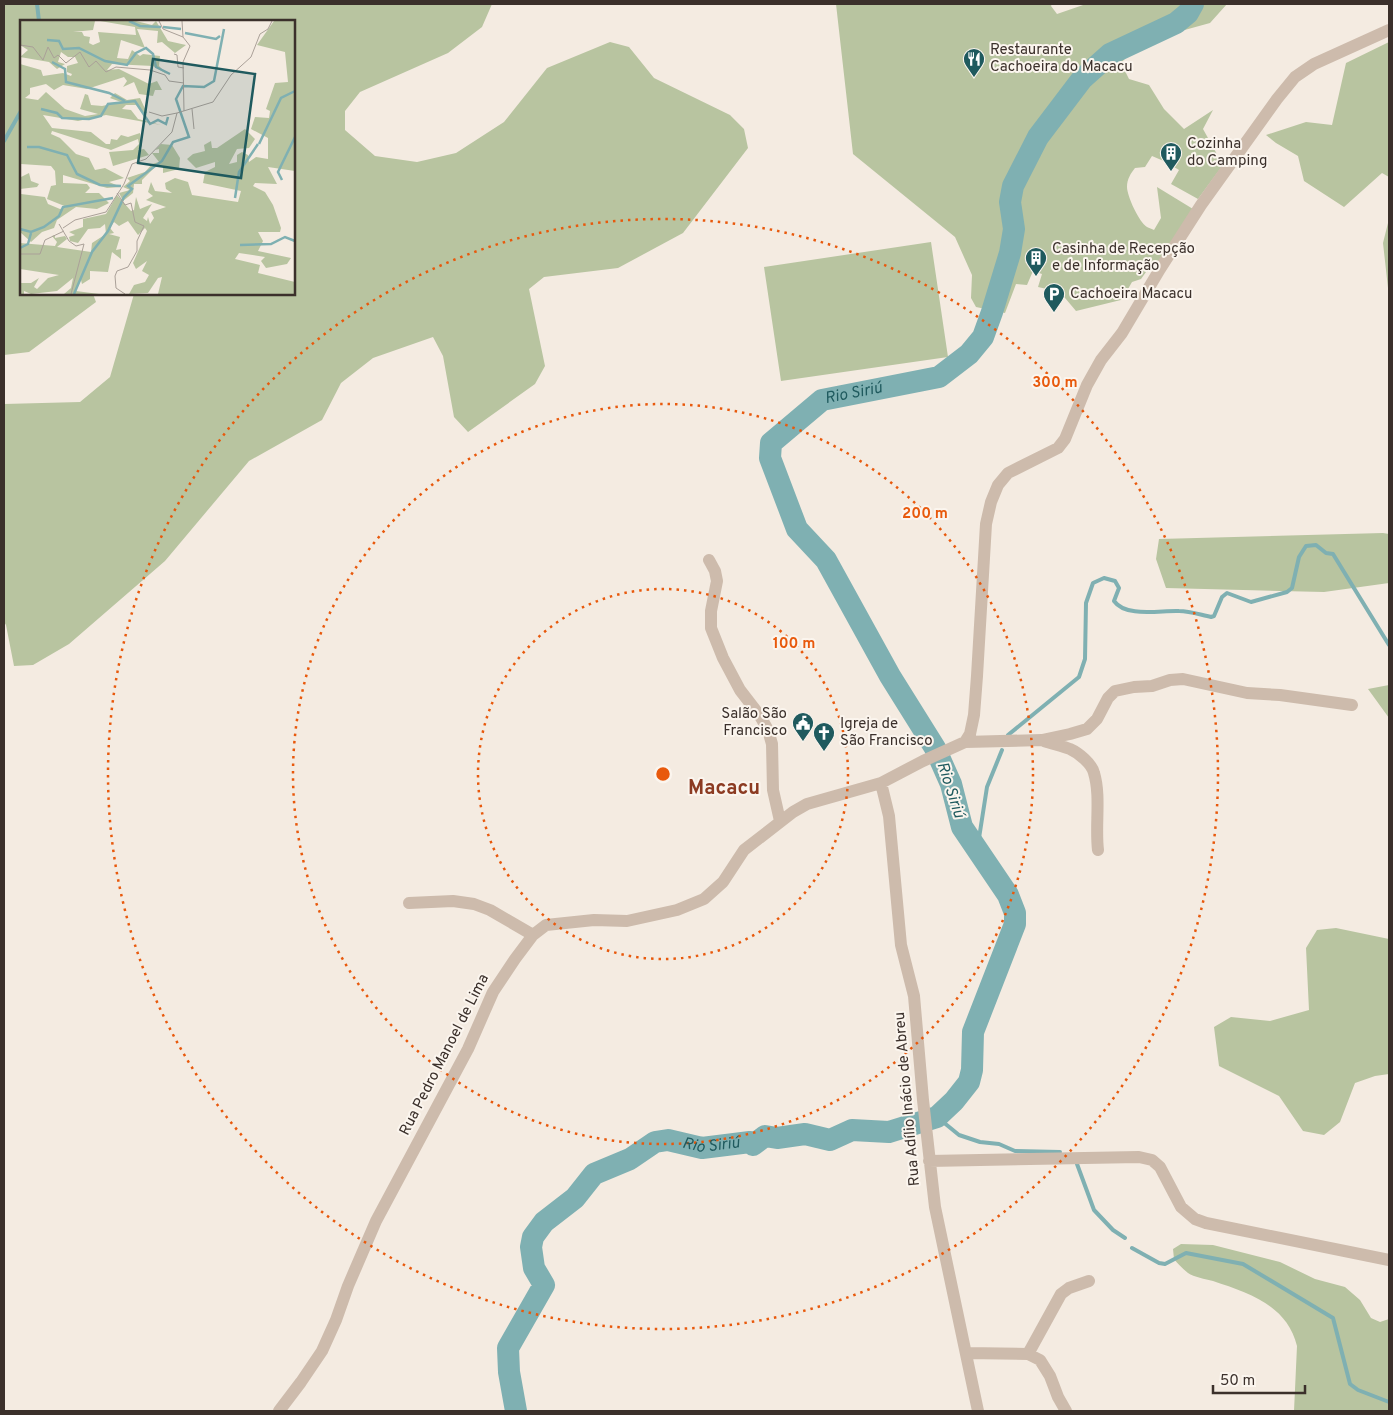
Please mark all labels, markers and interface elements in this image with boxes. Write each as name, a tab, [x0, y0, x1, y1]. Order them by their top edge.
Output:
inset map	[20, 20, 295, 295]
place label: Restaurante Cachoeira do Macacu	[990, 41, 1133, 77]
restaurant icon: Restaurante Cachoeira do Macacu	[962, 47, 986, 78]
place label: Cozinha do Camping	[1187, 135, 1267, 171]
building icon: Cozinha do Camping	[1159, 141, 1183, 172]
place label: Casinha de Recepção e de Informação	[1052, 240, 1195, 276]
building icon: Casinha de Recepção e de Informação	[1024, 246, 1048, 277]
parking icon: Cachoeira Macacu	[1042, 282, 1066, 313]
place label: Cachoeira Macacu	[1070, 285, 1192, 304]
text: 300 m	[1032, 374, 1078, 393]
water label: Rio Siriú	[823, 378, 885, 409]
text: 200 m	[902, 505, 948, 524]
text: 100 m	[773, 635, 815, 654]
place label: Salão São Francisco	[721, 705, 787, 741]
public building icon: Salão São Francisco	[791, 711, 815, 742]
place label: Igreja de São Francisco	[840, 715, 933, 751]
church icon: Igreja de São Francisco	[812, 721, 836, 752]
water label: Rio Siriú	[932, 759, 969, 822]
centre of rings	[654, 765, 672, 783]
district label: Macacu	[688, 776, 760, 802]
street label: Rua Pedro Manoel de Lima	[396, 971, 494, 1139]
street label: Rua Adílio Inácio de Abreu	[891, 1011, 925, 1187]
water label: Rio Siriú	[680, 1133, 742, 1158]
scale bar	[1213, 1362, 1306, 1394]
text: 50 m	[1220, 1372, 1255, 1391]

